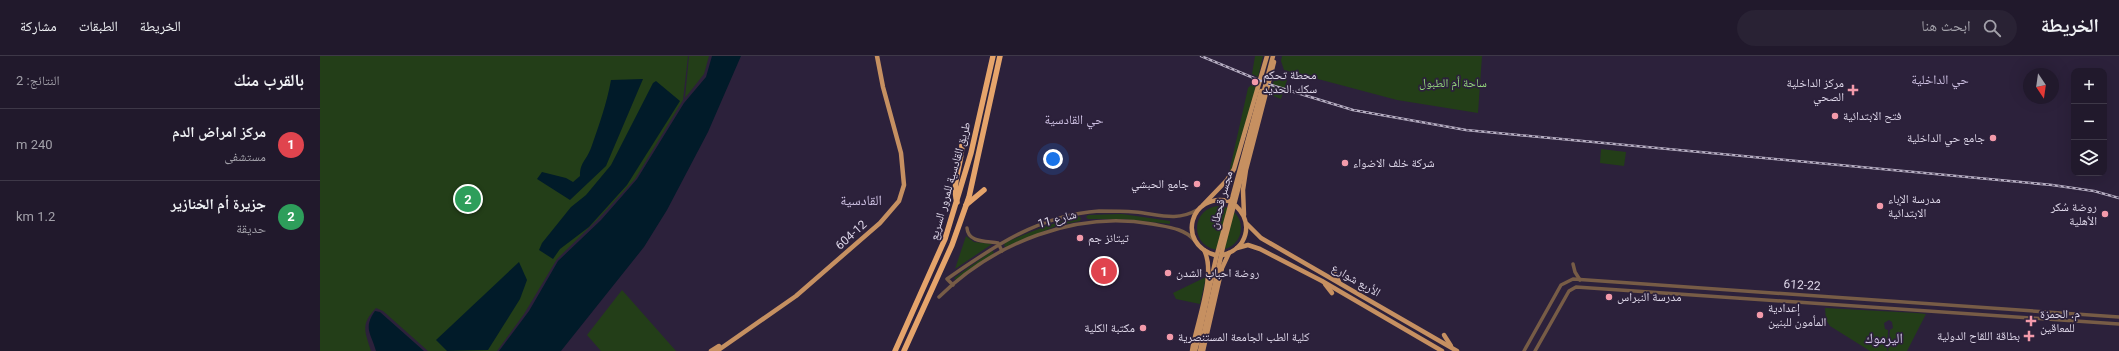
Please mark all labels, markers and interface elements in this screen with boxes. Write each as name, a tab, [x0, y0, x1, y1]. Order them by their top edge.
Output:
search box	[1737, 10, 2017, 46]
text: الخريطة	[2041, 14, 2099, 37]
text: ابحث هنا	[1921, 17, 1971, 35]
icon: search	[1981, 17, 2003, 39]
text: مشاركة	[20, 18, 57, 34]
text: الطبقات	[79, 18, 118, 34]
text: الخريطة	[140, 18, 181, 34]
place label: محطة تحكم سكك الحديد	[1263, 68, 1317, 96]
north arrow	[2023, 68, 2059, 104]
map controls	[2071, 68, 2107, 176]
button: +	[2071, 68, 2107, 104]
text: بالقرب منك	[233, 70, 304, 90]
district label: حي الداخلية	[1911, 72, 1969, 90]
text: النتائج: 2	[16, 73, 60, 88]
park label: ساحة أم الطبول	[1419, 76, 1487, 91]
place label: مركز الداخلية الصحي	[1787, 76, 1844, 107]
marker: محطة تحكم سكك الحديد	[1250, 77, 1260, 87]
marker: مركز الداخلية الصحي	[1847, 84, 1859, 96]
button: −	[2071, 104, 2107, 140]
place label: فتح الابتدائية	[1843, 109, 1902, 123]
marker: فتح الابتدائية	[1830, 111, 1840, 121]
district label: حي القادسية	[1044, 112, 1104, 130]
street label: طريق القادسية للمرور السريع	[926, 120, 974, 242]
text: مركز امراض الدم	[172, 123, 266, 141]
place label: جامع حي الداخلية	[1907, 131, 1985, 148]
marker: جامع حي الداخلية	[1988, 133, 1998, 143]
text: 240 m	[16, 137, 53, 152]
text: 1	[287, 137, 295, 152]
button: layers	[2071, 140, 2107, 176]
text: مستشفى	[224, 149, 266, 164]
your location	[1043, 149, 1063, 169]
place label: شركة خلف الاضواء	[1353, 156, 1435, 170]
marker: شركة خلف الاضواء	[1340, 158, 1350, 168]
street label: مجسر قحطان	[1206, 169, 1236, 231]
place label: جامع الحبشي	[1131, 177, 1189, 194]
marker: جامع الحبشي	[1192, 179, 1202, 189]
pin: 2	[455, 184, 481, 214]
district label: القادسية	[840, 192, 882, 208]
place label: مدرسة الإباء الابتدائية	[1888, 192, 1941, 220]
text: جزيرة أم الخنازير	[171, 195, 266, 213]
place label: روضة سُكر الأهلية	[2050, 200, 2097, 228]
marker: مدرسة الإباء الابتدائية	[1875, 201, 1885, 211]
street label: شارع 11	[1036, 207, 1078, 232]
text: 1.2 km	[16, 209, 55, 224]
text: 2	[287, 209, 295, 224]
marker: روضة سُكر الأهلية	[2100, 209, 2110, 219]
street label: 604-12	[833, 217, 870, 253]
text: حديقة	[236, 221, 266, 236]
place label: تيتانز جم	[1088, 231, 1129, 246]
marker: تيتانز جم	[1075, 233, 1085, 243]
pin: 1	[1091, 256, 1117, 286]
street label: الأربع شوارع	[1329, 260, 1383, 300]
place label: روضة احباب الشدن	[1176, 266, 1260, 280]
marker: روضة احباب الشدن	[1163, 268, 1173, 278]
street label: 612-22	[1783, 277, 1821, 293]
place label: مدرسة النبراس	[1617, 290, 1681, 304]
marker: مدرسة النبراس	[1604, 292, 1614, 302]
place label: إعدادية المأمون للبنين	[1768, 301, 1826, 329]
place label: م. الحمزة للمعاقين	[2040, 307, 2080, 335]
marker: إعدادية المأمون للبنين	[1755, 310, 1765, 320]
marker: م. الحمزة للمعاقين	[2025, 315, 2037, 327]
place label: مكتبة الكلية	[1084, 321, 1135, 335]
marker: مكتبة الكلية	[1138, 323, 1148, 333]
place label: بطاقة اللقاح الدولية	[1937, 329, 2020, 343]
place label: كلية الطب الجامعة المستنصرية	[1178, 330, 1310, 344]
district label: اليرموك	[1865, 330, 1903, 347]
marker: بطاقة اللقاح الدولية	[2023, 330, 2035, 342]
marker: كلية الطب الجامعة المستنصرية	[1165, 332, 1175, 342]

